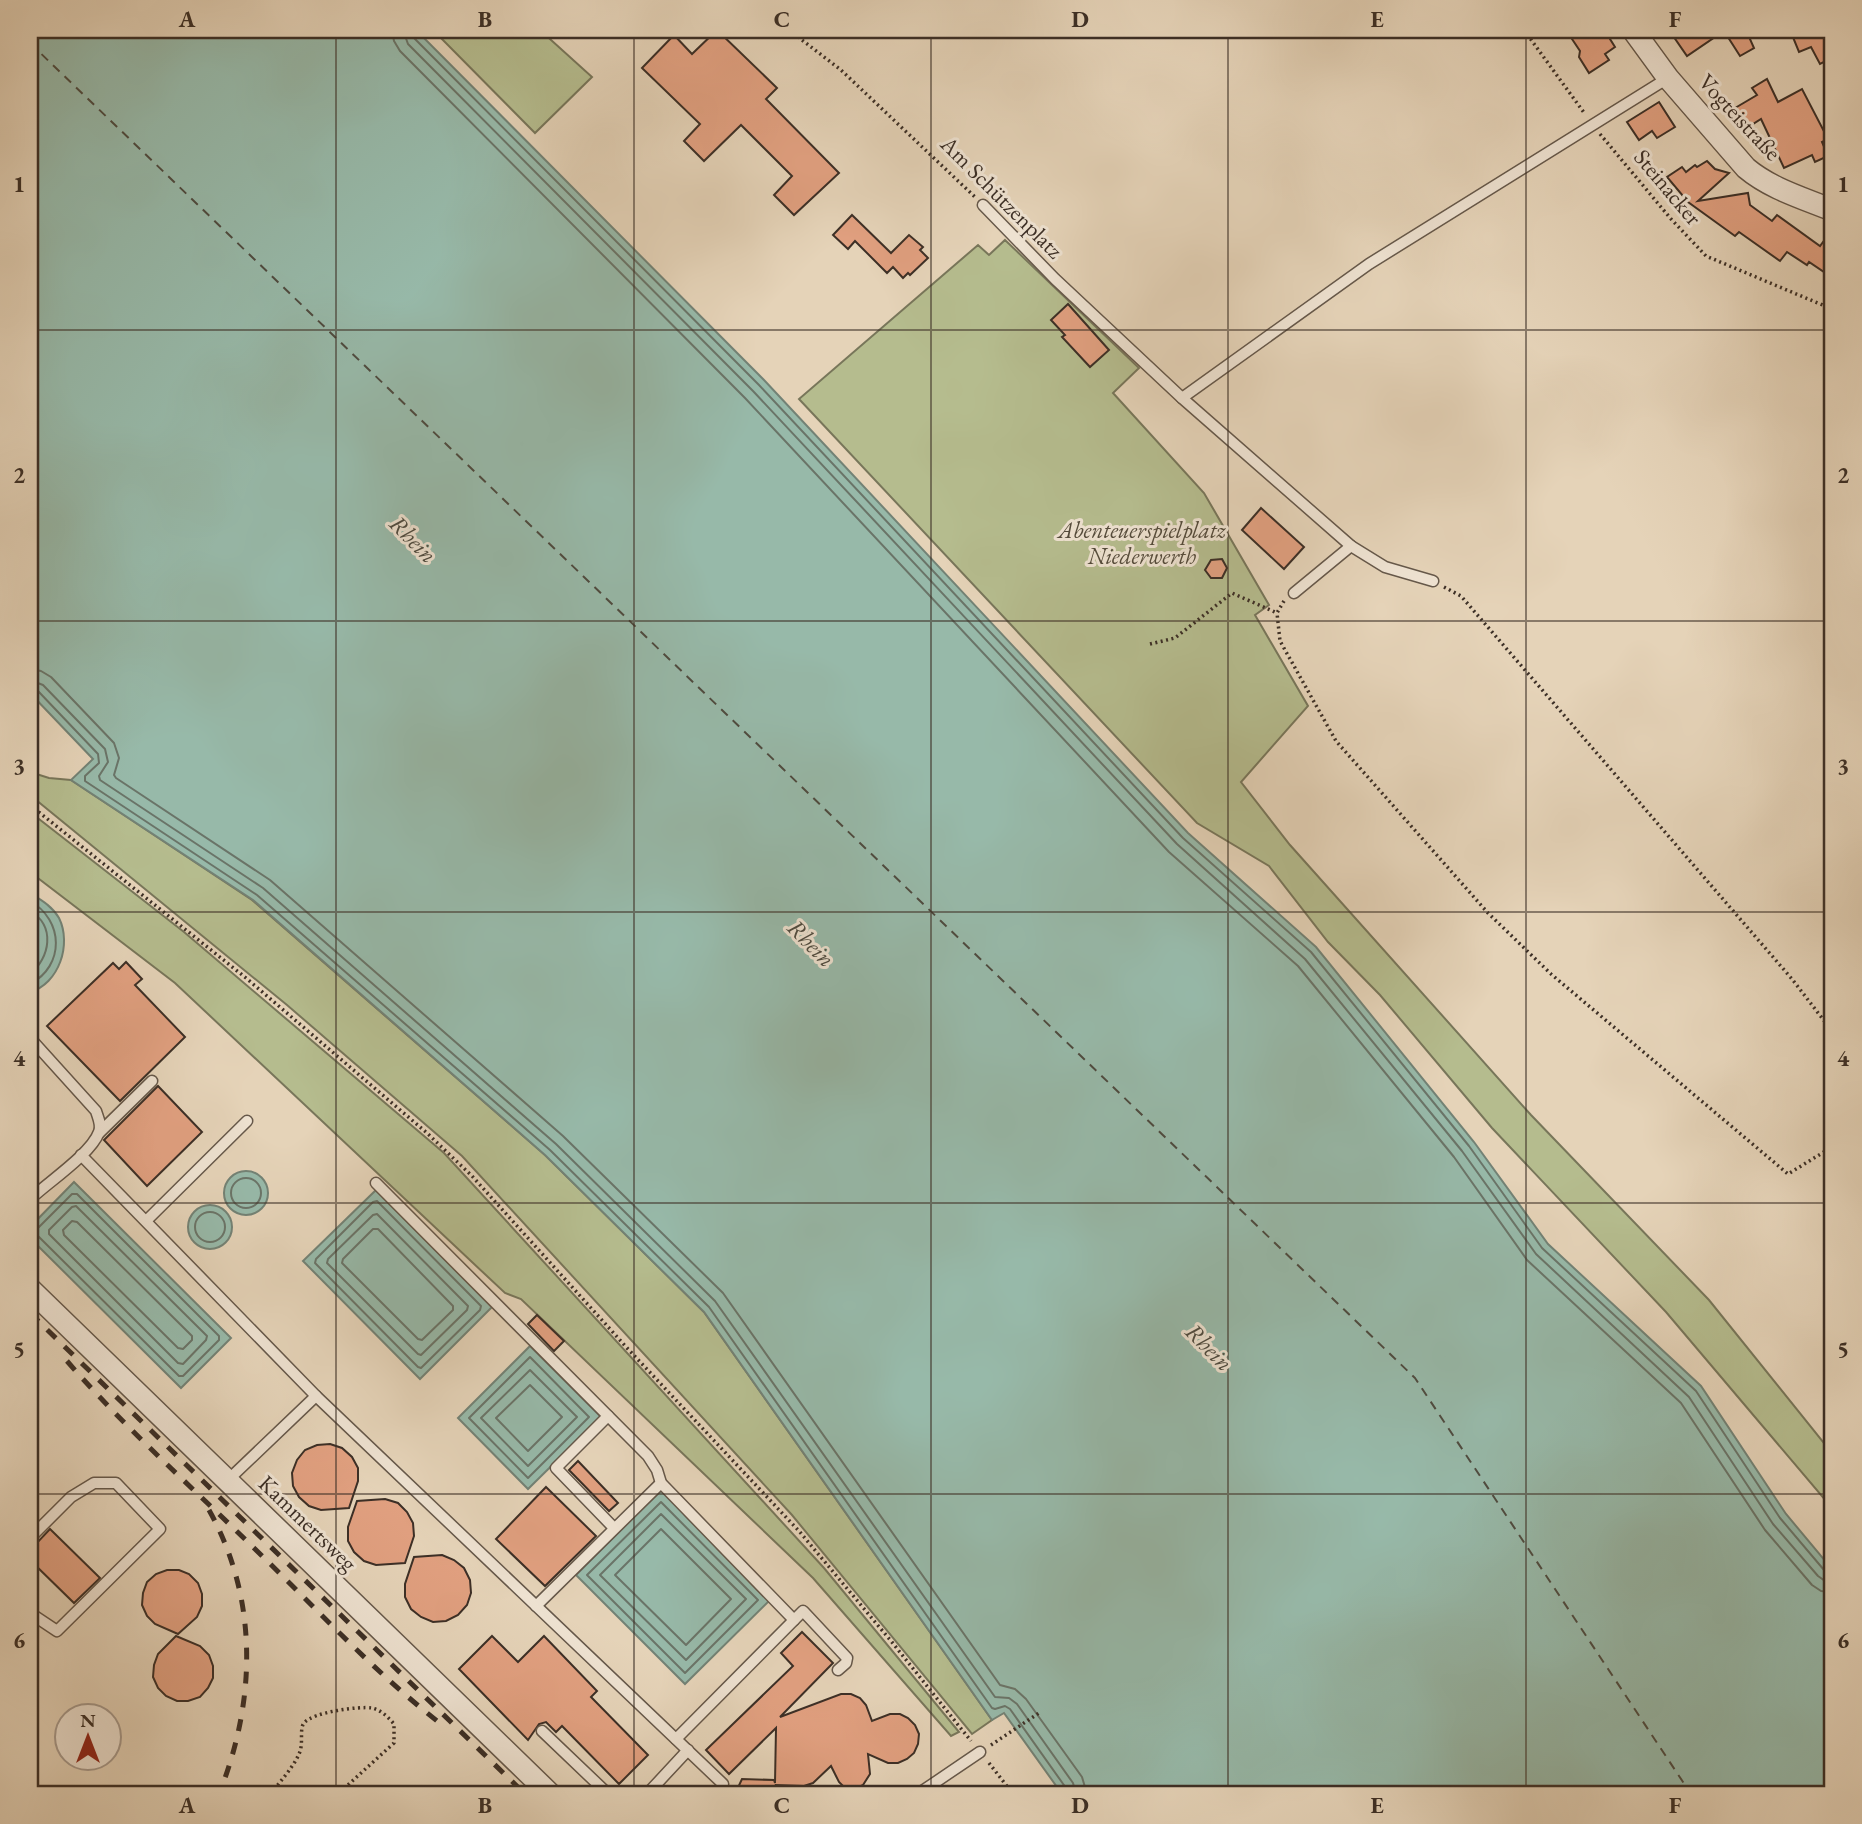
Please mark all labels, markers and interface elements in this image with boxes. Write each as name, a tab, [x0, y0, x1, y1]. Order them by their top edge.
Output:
text: A	[178, 4, 196, 34]
text: B	[478, 4, 492, 34]
text: C	[774, 4, 790, 34]
text: D	[1071, 4, 1089, 34]
text: E	[1370, 4, 1384, 34]
text: F	[1669, 4, 1682, 34]
street label: Vogteistraße	[1692, 67, 1788, 167]
street label: Am Schützenplatz	[934, 129, 1070, 265]
street label: Steinacker	[1627, 143, 1709, 232]
text: 1	[13, 169, 25, 199]
text: 1	[1837, 169, 1849, 199]
text: 2	[13, 460, 25, 490]
text: 2	[1837, 460, 1849, 490]
water label: Rhein	[383, 508, 444, 569]
park label: Abenteuerspielplatz Niederwerth	[1056, 515, 1227, 571]
text: 3	[13, 751, 25, 781]
text: 3	[1837, 751, 1849, 781]
water label: Rhein	[781, 912, 842, 973]
text: 4	[13, 1043, 26, 1073]
text: 4	[1837, 1043, 1850, 1073]
water label: Rhein	[1179, 1316, 1240, 1377]
text: 5	[13, 1334, 25, 1364]
text: 5	[1837, 1334, 1849, 1364]
street label: Kammertsweg	[252, 1468, 364, 1578]
text: 6	[13, 1625, 25, 1655]
text: 6	[1837, 1625, 1849, 1655]
north arrow	[52, 1702, 122, 1772]
text: N	[80, 1708, 96, 1733]
text: A	[178, 1790, 196, 1820]
text: B	[478, 1790, 492, 1820]
text: C	[774, 1790, 790, 1820]
text: D	[1071, 1790, 1089, 1820]
text: E	[1370, 1790, 1384, 1820]
text: F	[1669, 1790, 1682, 1820]

